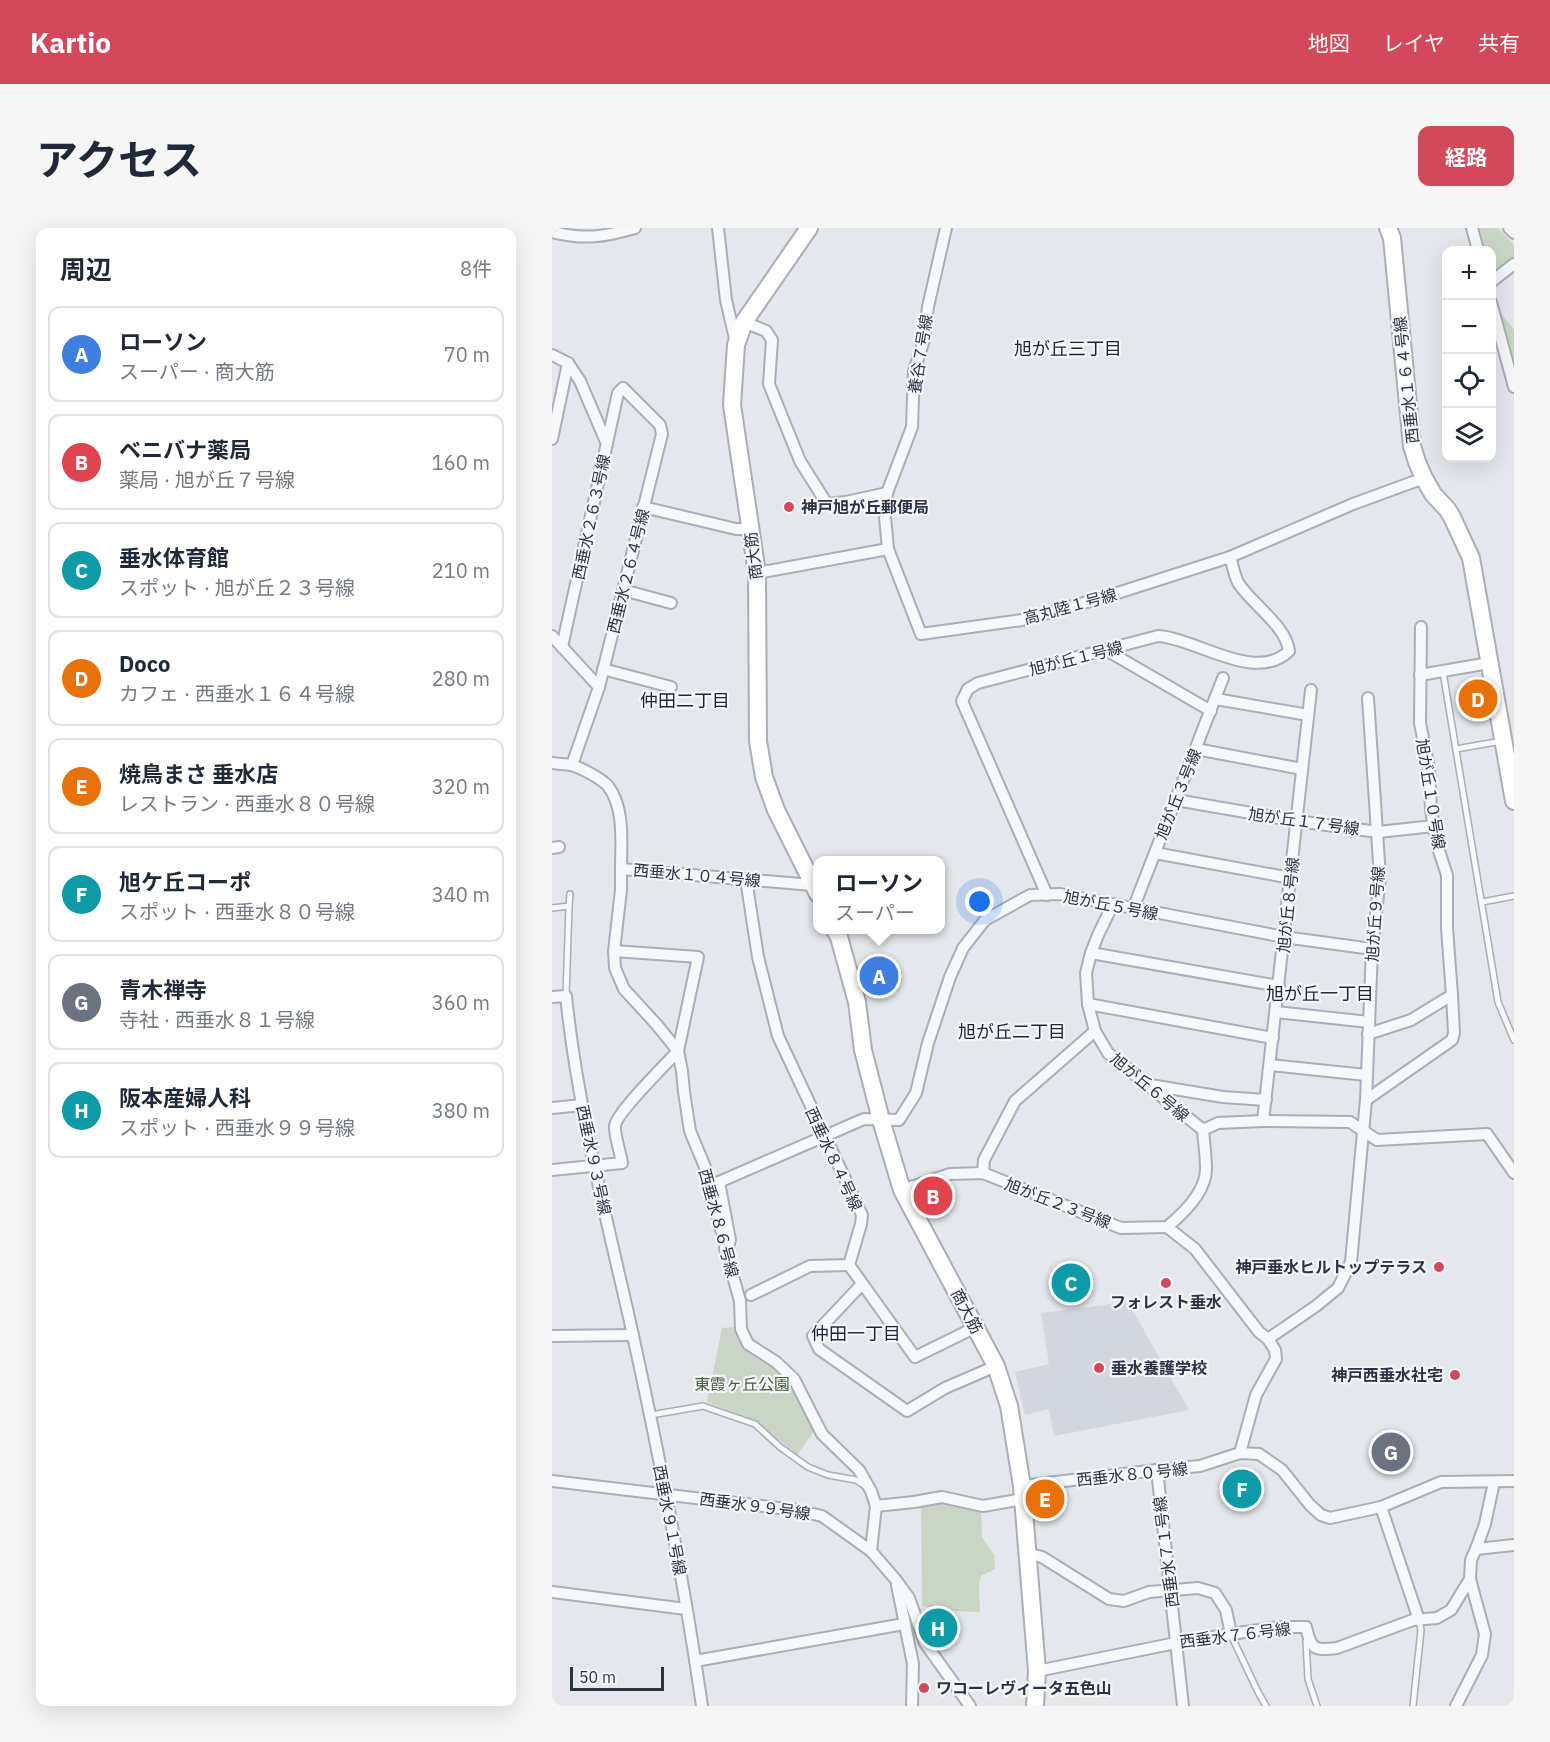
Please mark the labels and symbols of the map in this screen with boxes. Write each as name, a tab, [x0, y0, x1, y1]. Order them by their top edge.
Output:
street label: 養谷７号線	[904, 313, 936, 395]
street label: 西垂水１６４号線	[1389, 315, 1423, 445]
district label: 旭が丘三丁目	[1014, 337, 1122, 360]
street label: 西垂水２６３号線	[568, 452, 614, 582]
place label: 神戸旭が丘郵便局	[801, 497, 929, 517]
marker: 神戸旭が丘郵便局	[782, 500, 796, 514]
street label: 西垂水２６４号線	[603, 506, 653, 636]
street label: 商大筋	[740, 531, 766, 581]
street label: 高丸陸１号線	[1021, 584, 1119, 628]
street label: 旭が丘１号線	[1027, 637, 1125, 679]
pin: D	[1458, 676, 1498, 722]
district label: 仲田二丁目	[640, 689, 730, 712]
street label: 旭が丘１０号線	[1412, 737, 1450, 851]
street label: 旭が丘３号線	[1151, 746, 1205, 842]
street label: 旭が丘１７号線	[1247, 803, 1361, 839]
street label: 旭が丘８号線	[1273, 856, 1303, 954]
street label: 西垂水１０４号線	[632, 859, 762, 891]
street label: 旭が丘９号線	[1362, 865, 1388, 963]
street label: 旭が丘５号線	[1062, 886, 1160, 924]
your location	[965, 887, 994, 916]
pin: A	[860, 954, 898, 999]
district label: 旭が丘一丁目	[1266, 982, 1374, 1005]
district label: 旭が丘二丁目	[958, 1020, 1066, 1043]
street label: 旭が丘６号線	[1107, 1048, 1193, 1126]
street label: 西垂水９３号線	[573, 1103, 615, 1217]
street label: 西垂水８４号線	[801, 1104, 867, 1214]
street label: 西垂水８６号線	[695, 1166, 743, 1280]
pin: B	[914, 1174, 952, 1218]
street label: 旭が丘２３号線	[1002, 1174, 1114, 1232]
place label: 神戸垂水ヒルトップテラス	[1235, 1257, 1427, 1277]
pin: C	[1052, 1260, 1090, 1306]
marker: 神戸垂水ヒルトップテラス	[1432, 1260, 1446, 1274]
marker: フォレスト垂水	[1159, 1276, 1173, 1290]
street label: 商大筋	[947, 1285, 987, 1337]
place label: フォレスト垂水	[1110, 1292, 1222, 1312]
district label: 仲田一丁目	[811, 1322, 901, 1345]
place label: 垂水養護学校	[1111, 1358, 1207, 1378]
marker: 垂水養護学校	[1092, 1361, 1106, 1375]
place label: 神戸西垂水社宅	[1331, 1365, 1443, 1385]
marker: 神戸西垂水社宅	[1448, 1368, 1462, 1382]
park label: 東霞ヶ丘公園	[694, 1374, 790, 1394]
pin: G	[1372, 1430, 1410, 1474]
street label: 西垂水８０号線	[1075, 1458, 1189, 1490]
street label: 西垂水９１号線	[649, 1463, 691, 1577]
pin: F	[1222, 1466, 1262, 1512]
pin: E	[1026, 1476, 1064, 1522]
street label: 西垂水９９号線	[698, 1488, 812, 1524]
street label: 西垂水７１号線	[1149, 1495, 1183, 1609]
pin: H	[918, 1606, 958, 1650]
street label: 西垂水７６号線	[1178, 1618, 1292, 1652]
scale bar	[570, 1664, 664, 1692]
place label: ワコーレヴィータ五色山	[936, 1678, 1112, 1698]
marker: ワコーレヴィータ五色山	[917, 1681, 931, 1695]

